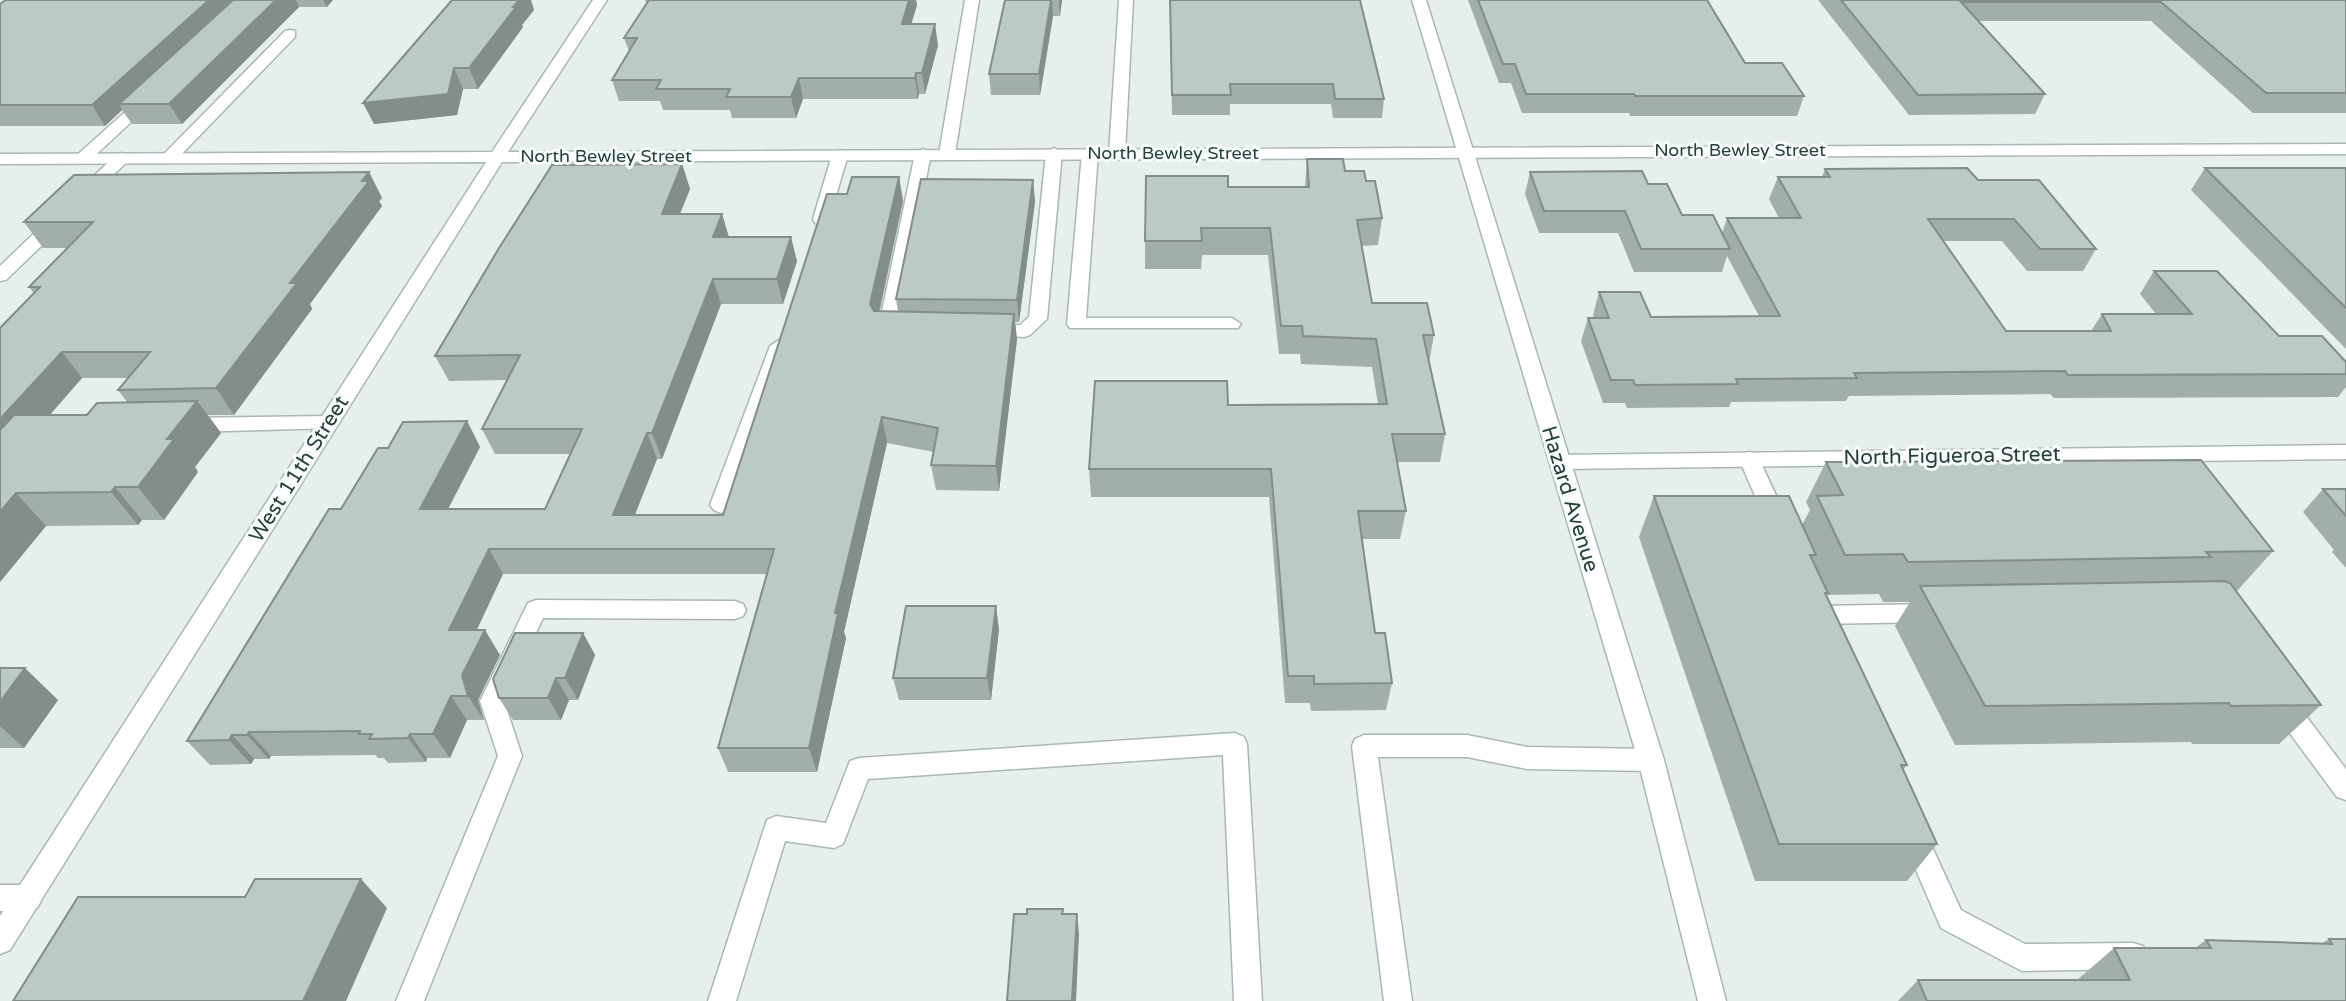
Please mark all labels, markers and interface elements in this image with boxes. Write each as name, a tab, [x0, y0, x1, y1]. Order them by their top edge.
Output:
street label: North Bewley Street	[1654, 139, 1826, 161]
street label: North Bewley Street	[1087, 142, 1259, 164]
street label: North Bewley Street	[520, 145, 692, 167]
street label: West 11th Street	[244, 391, 354, 547]
street label: Hazard Avenue	[1536, 423, 1604, 575]
street label: North Figueroa Street	[1843, 442, 2061, 470]

